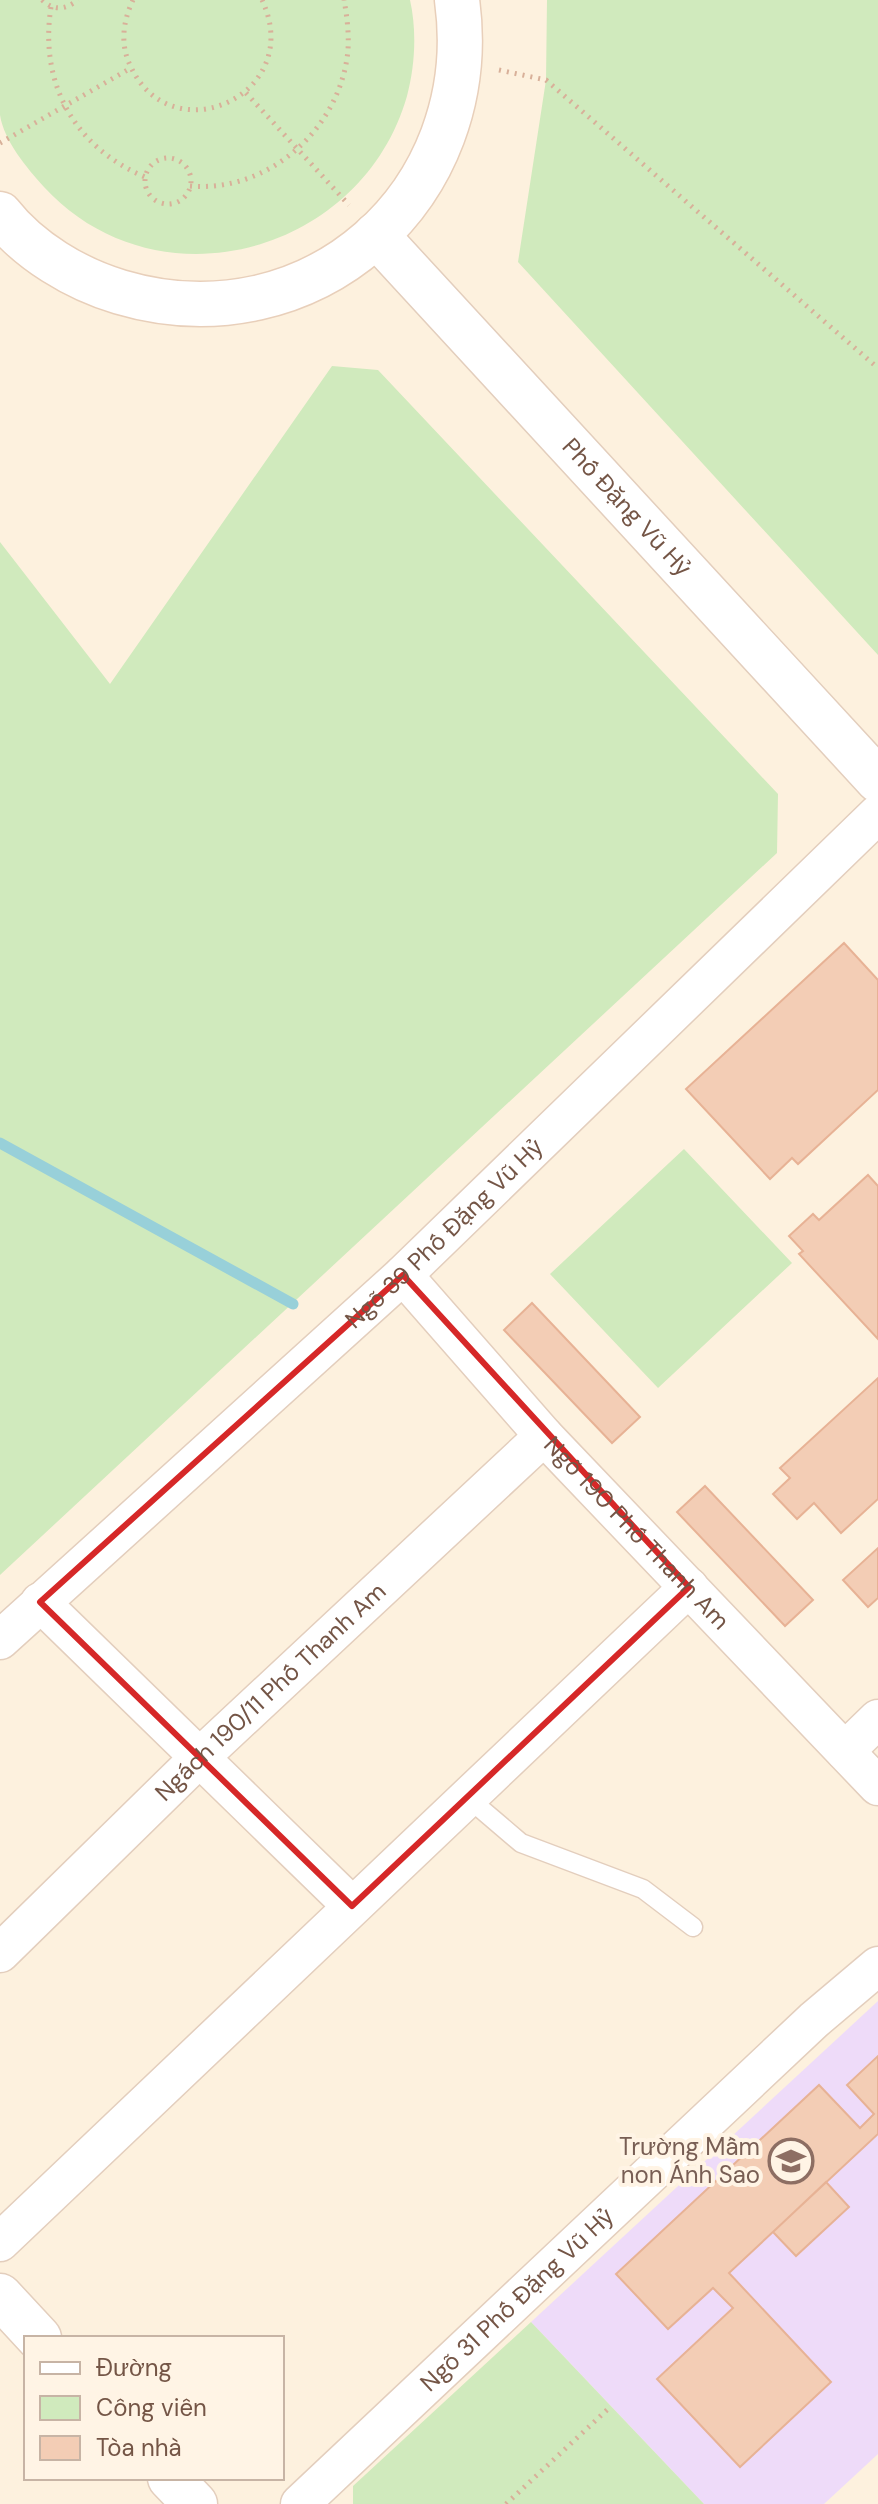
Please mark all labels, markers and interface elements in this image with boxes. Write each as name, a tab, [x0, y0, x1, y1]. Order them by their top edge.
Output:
street label: Phố Đặng Vũ Hỷ	[556, 431, 698, 582]
street label: Ngõ 39 Phố Đặng Vũ Hỷ	[338, 1132, 549, 1335]
street label: Ngõ 190 Phố Thanh Am	[537, 1429, 736, 1636]
street label: Ngách 190/11 Phố Thanh Am	[148, 1576, 392, 1808]
place label: Trường Mầm non Ánh Sao	[619, 2131, 760, 2190]
school or university icon: Trường Mầm non Ánh Sao	[767, 2137, 815, 2185]
street label: Ngõ 31 Phố Đặng Vũ Hỷ	[413, 2201, 620, 2398]
legend	[24, 2336, 284, 2480]
text: Đường	[96, 2352, 172, 2383]
text: Công viên	[96, 2392, 207, 2423]
text: Tòa nhà	[96, 2432, 182, 2463]

